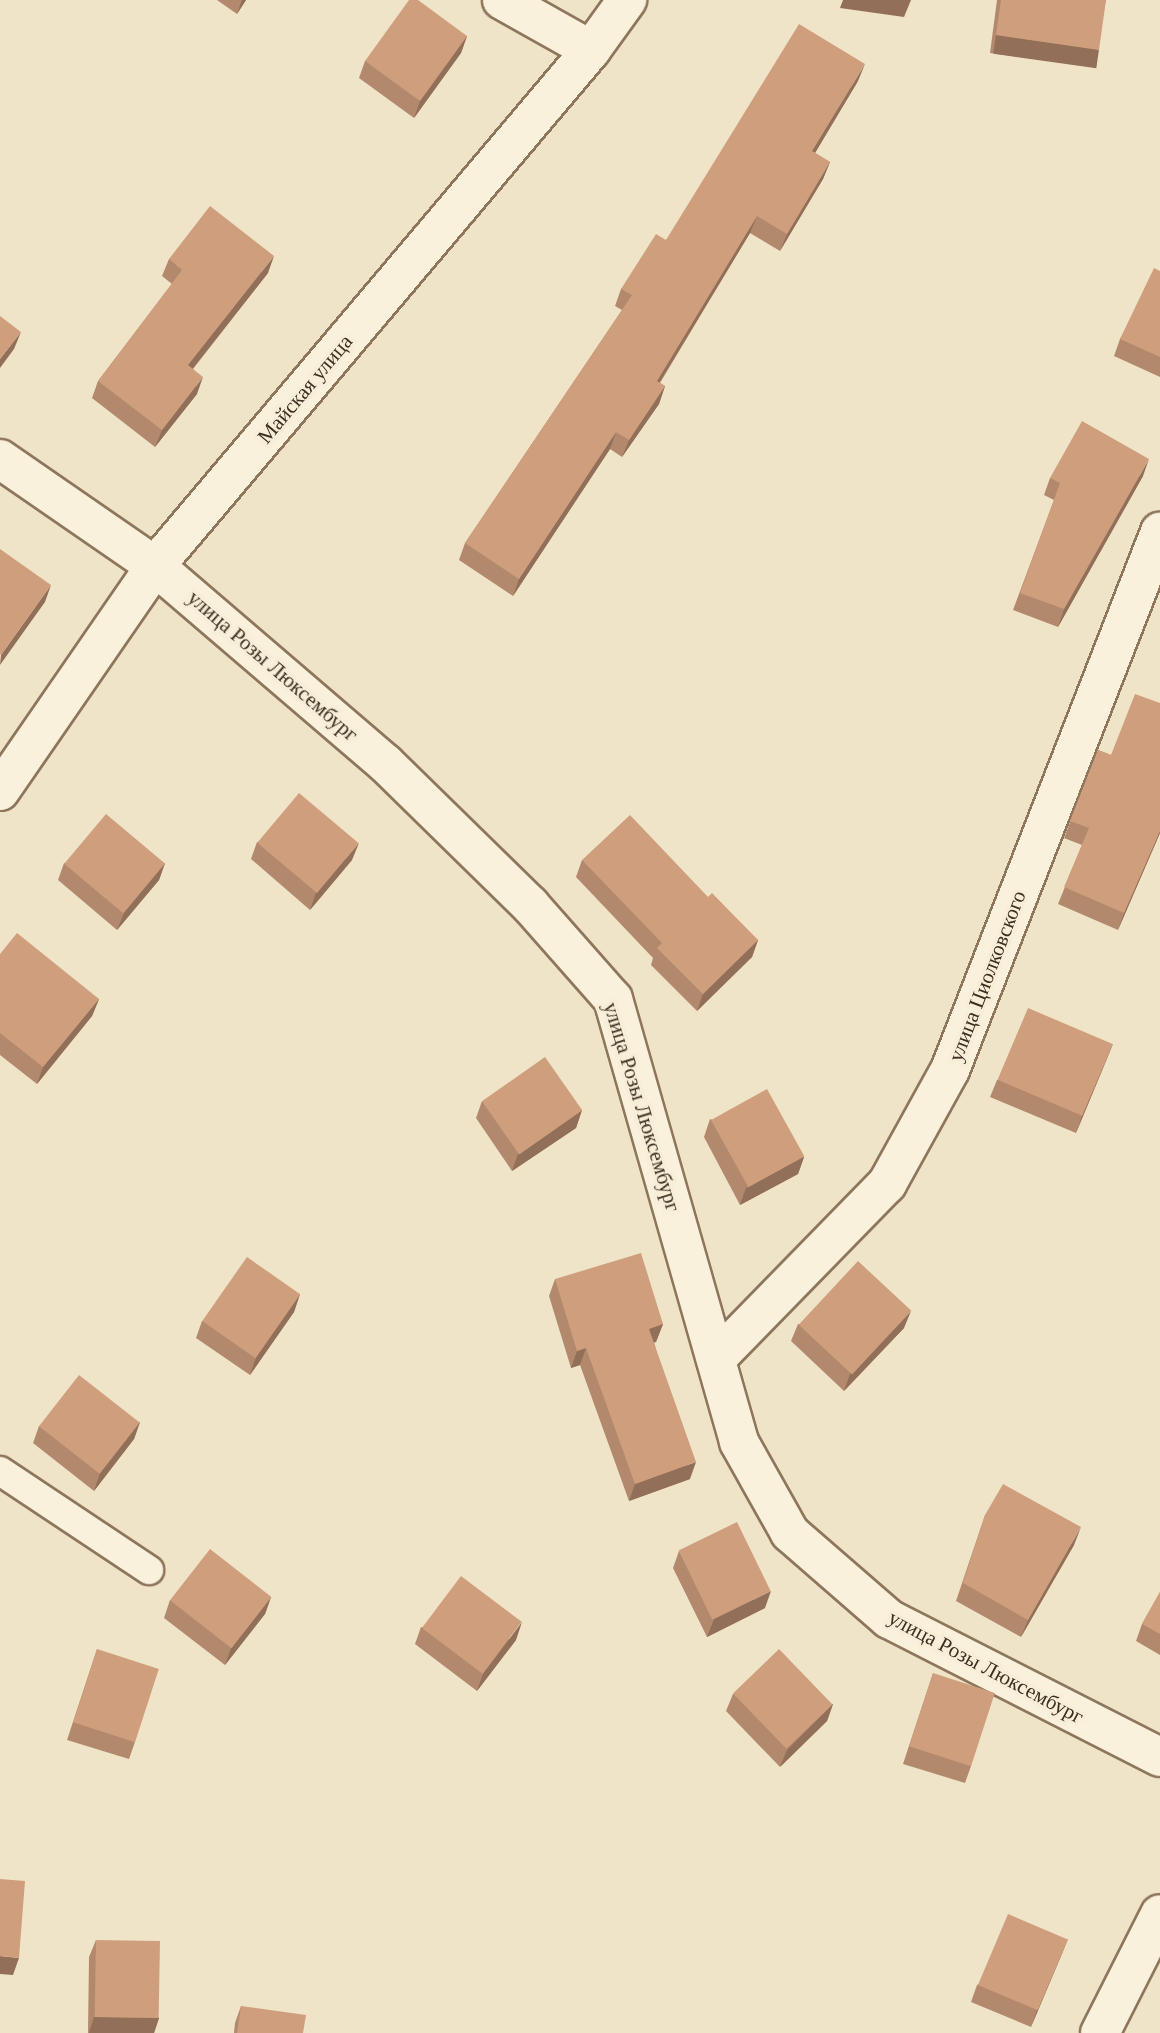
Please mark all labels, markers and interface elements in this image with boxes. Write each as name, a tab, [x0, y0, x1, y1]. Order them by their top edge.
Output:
street label: Майская улица	[252, 329, 358, 449]
street label: улица Розы Люксембург	[183, 585, 363, 747]
street label: улица Циолковского	[943, 887, 1031, 1065]
street label: улица Розы Люксембург	[598, 999, 686, 1215]
street label: улица Розы Люксембург	[884, 1605, 1088, 1729]

